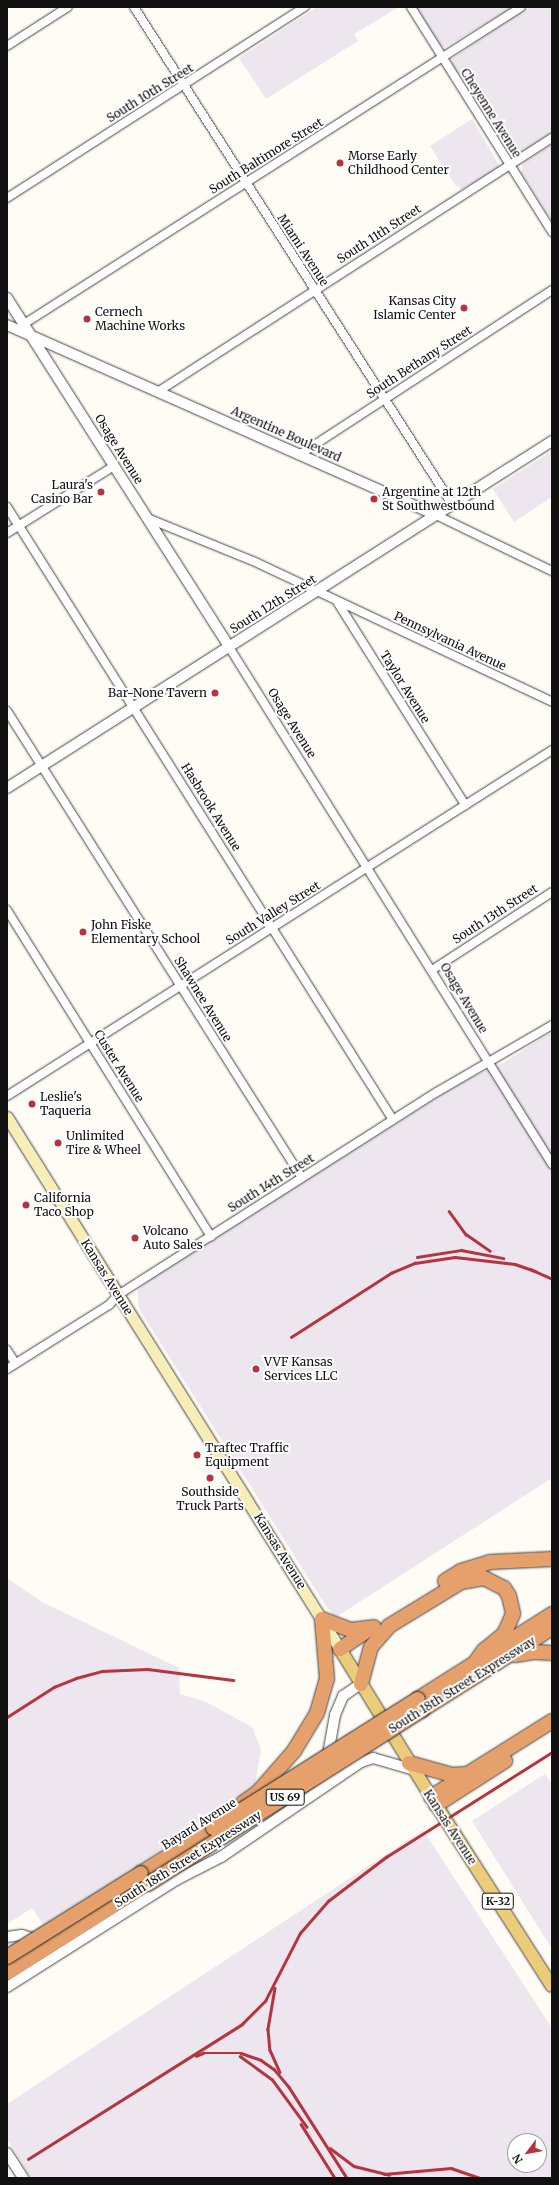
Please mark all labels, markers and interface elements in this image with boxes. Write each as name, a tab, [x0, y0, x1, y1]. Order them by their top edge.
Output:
street label: South 10th Street	[104, 61, 196, 125]
street label: Cheyenne Avenue	[458, 66, 524, 160]
street label: South Baltimore Street	[206, 115, 326, 197]
place label: Morse Early Childhood Center	[348, 149, 449, 177]
marker: Morse Early Childhood Center	[335, 158, 345, 168]
street label: South 11th Street	[334, 202, 424, 266]
street label: Miami Avenue	[274, 211, 332, 289]
place label: Kansas City Islamic Center	[373, 294, 456, 322]
marker: Kansas City Islamic Center	[459, 303, 469, 313]
place label: Cernech Machine Works	[95, 305, 185, 333]
marker: Cernech Machine Works	[82, 314, 92, 324]
street label: South Bethany Street	[364, 323, 474, 401]
street label: Argentine Boulevard	[229, 403, 343, 465]
street label: Osage Avenue	[92, 411, 146, 487]
place label: Laura's Casino Bar	[31, 478, 93, 506]
place label: Argentine at 12th St Southwestbound	[382, 485, 495, 513]
marker: Laura's Casino Bar	[96, 487, 106, 497]
marker: Argentine at 12th St Southwestbound	[369, 494, 379, 504]
street label: South 12th Street	[227, 572, 319, 636]
street label: Pennsylvania Avenue	[392, 609, 508, 673]
street label: Taylor Avenue	[377, 648, 433, 726]
street label: Osage Avenue	[265, 685, 319, 761]
place label: Bar-None Tavern	[108, 686, 207, 700]
marker: Bar-None Tavern	[210, 688, 220, 698]
street label: Hasbrook Avenue	[178, 760, 244, 854]
street label: South Valley Street	[223, 878, 323, 948]
street label: South 13th Street	[450, 881, 540, 947]
place label: John Fiske Elementary School	[91, 918, 200, 946]
marker: John Fiske Elementary School	[78, 927, 88, 937]
street label: Shawnee Avenue	[171, 954, 235, 1044]
street label: Osage Avenue	[437, 960, 491, 1036]
street label: Custer Avenue	[91, 1027, 147, 1105]
place label: Leslie's Taqueria	[40, 1090, 91, 1118]
marker: Leslie's Taqueria	[27, 1099, 37, 1109]
place label: Unlimited Tire & Wheel	[66, 1129, 141, 1157]
marker: Unlimited Tire & Wheel	[53, 1138, 63, 1148]
street label: South 14th Street	[225, 1151, 317, 1215]
place label: California Taco Shop	[34, 1191, 94, 1219]
marker: California Taco Shop	[21, 1200, 31, 1210]
place label: Volcano Auto Sales	[143, 1224, 203, 1252]
marker: Volcano Auto Sales	[130, 1233, 140, 1243]
street label: Kansas Avenue	[78, 1237, 136, 1317]
place label: VVF Kansas Services LLC	[264, 1355, 338, 1383]
marker: VVF Kansas Services LLC	[251, 1364, 261, 1374]
place label: Traftec Traffic Equipment	[205, 1441, 289, 1469]
marker: Traftec Traffic Equipment	[192, 1450, 202, 1460]
marker: Southside Truck Parts	[205, 1473, 215, 1483]
place label: Southside Truck Parts	[176, 1485, 244, 1513]
street label: Kansas Avenue	[251, 1511, 309, 1591]
street label: South 18th Street Expressway	[386, 1634, 538, 1736]
street label: Kansas Avenue	[420, 1787, 480, 1867]
road number: US 69	[265, 1788, 305, 1806]
street label: Bayard Avenue	[159, 1795, 239, 1853]
street label: South 18th Street Expressway	[112, 1808, 264, 1910]
road number: K-32	[481, 1892, 515, 1910]
north arrow	[507, 2133, 547, 2173]
text: N	[509, 2151, 526, 2166]

